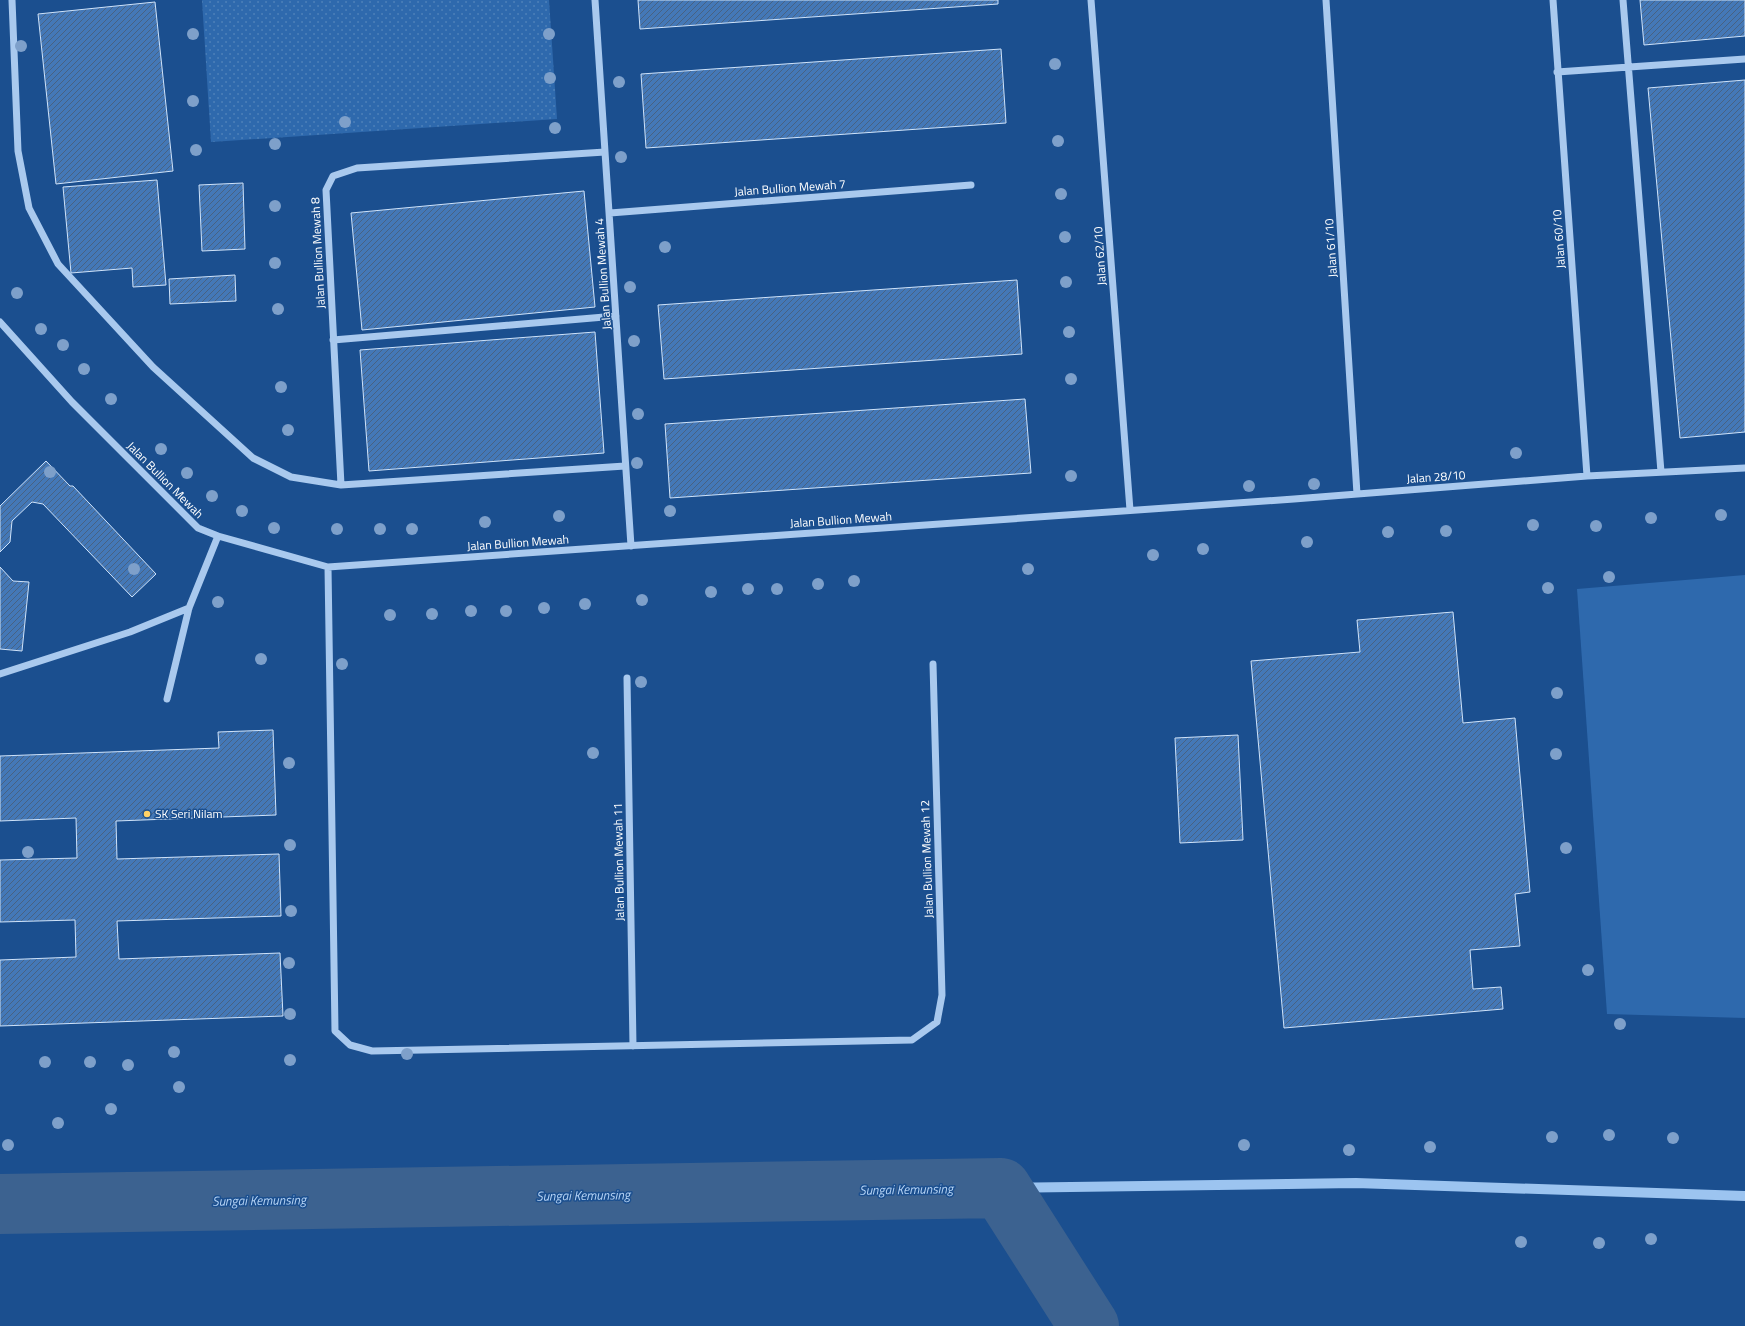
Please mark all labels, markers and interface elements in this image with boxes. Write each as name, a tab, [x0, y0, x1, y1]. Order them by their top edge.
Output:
street label: Jalan Bullion Mewah 7	[734, 174, 846, 201]
street label: Jalan Bullion Mewah 8	[305, 197, 330, 309]
street label: Jalan 60/10	[1547, 209, 1570, 269]
street label: Jalan Bullion Mewah 4	[589, 217, 616, 330]
street label: Jalan 61/10	[1319, 218, 1342, 278]
street label: Jalan 62/10	[1088, 226, 1111, 286]
street label: Jalan Bullion Mewah	[122, 437, 208, 523]
street label: Jalan 28/10	[1406, 465, 1466, 488]
street label: Jalan Bullion Mewah	[789, 506, 893, 533]
street label: Jalan Bullion Mewah	[466, 529, 570, 556]
street label: Jalan Bullion Mewah 12	[915, 800, 938, 918]
street label: Jalan Bullion Mewah 11	[608, 803, 629, 921]
place label: SK Seri Nilam	[155, 804, 223, 823]
marker: SK Seri Nilam	[142, 809, 152, 819]
water label: Sungai Kemunsing	[859, 1178, 955, 1200]
water label: Sungai Kemunsing	[536, 1184, 632, 1206]
water label: Sungai Kemunsing	[212, 1189, 308, 1211]

